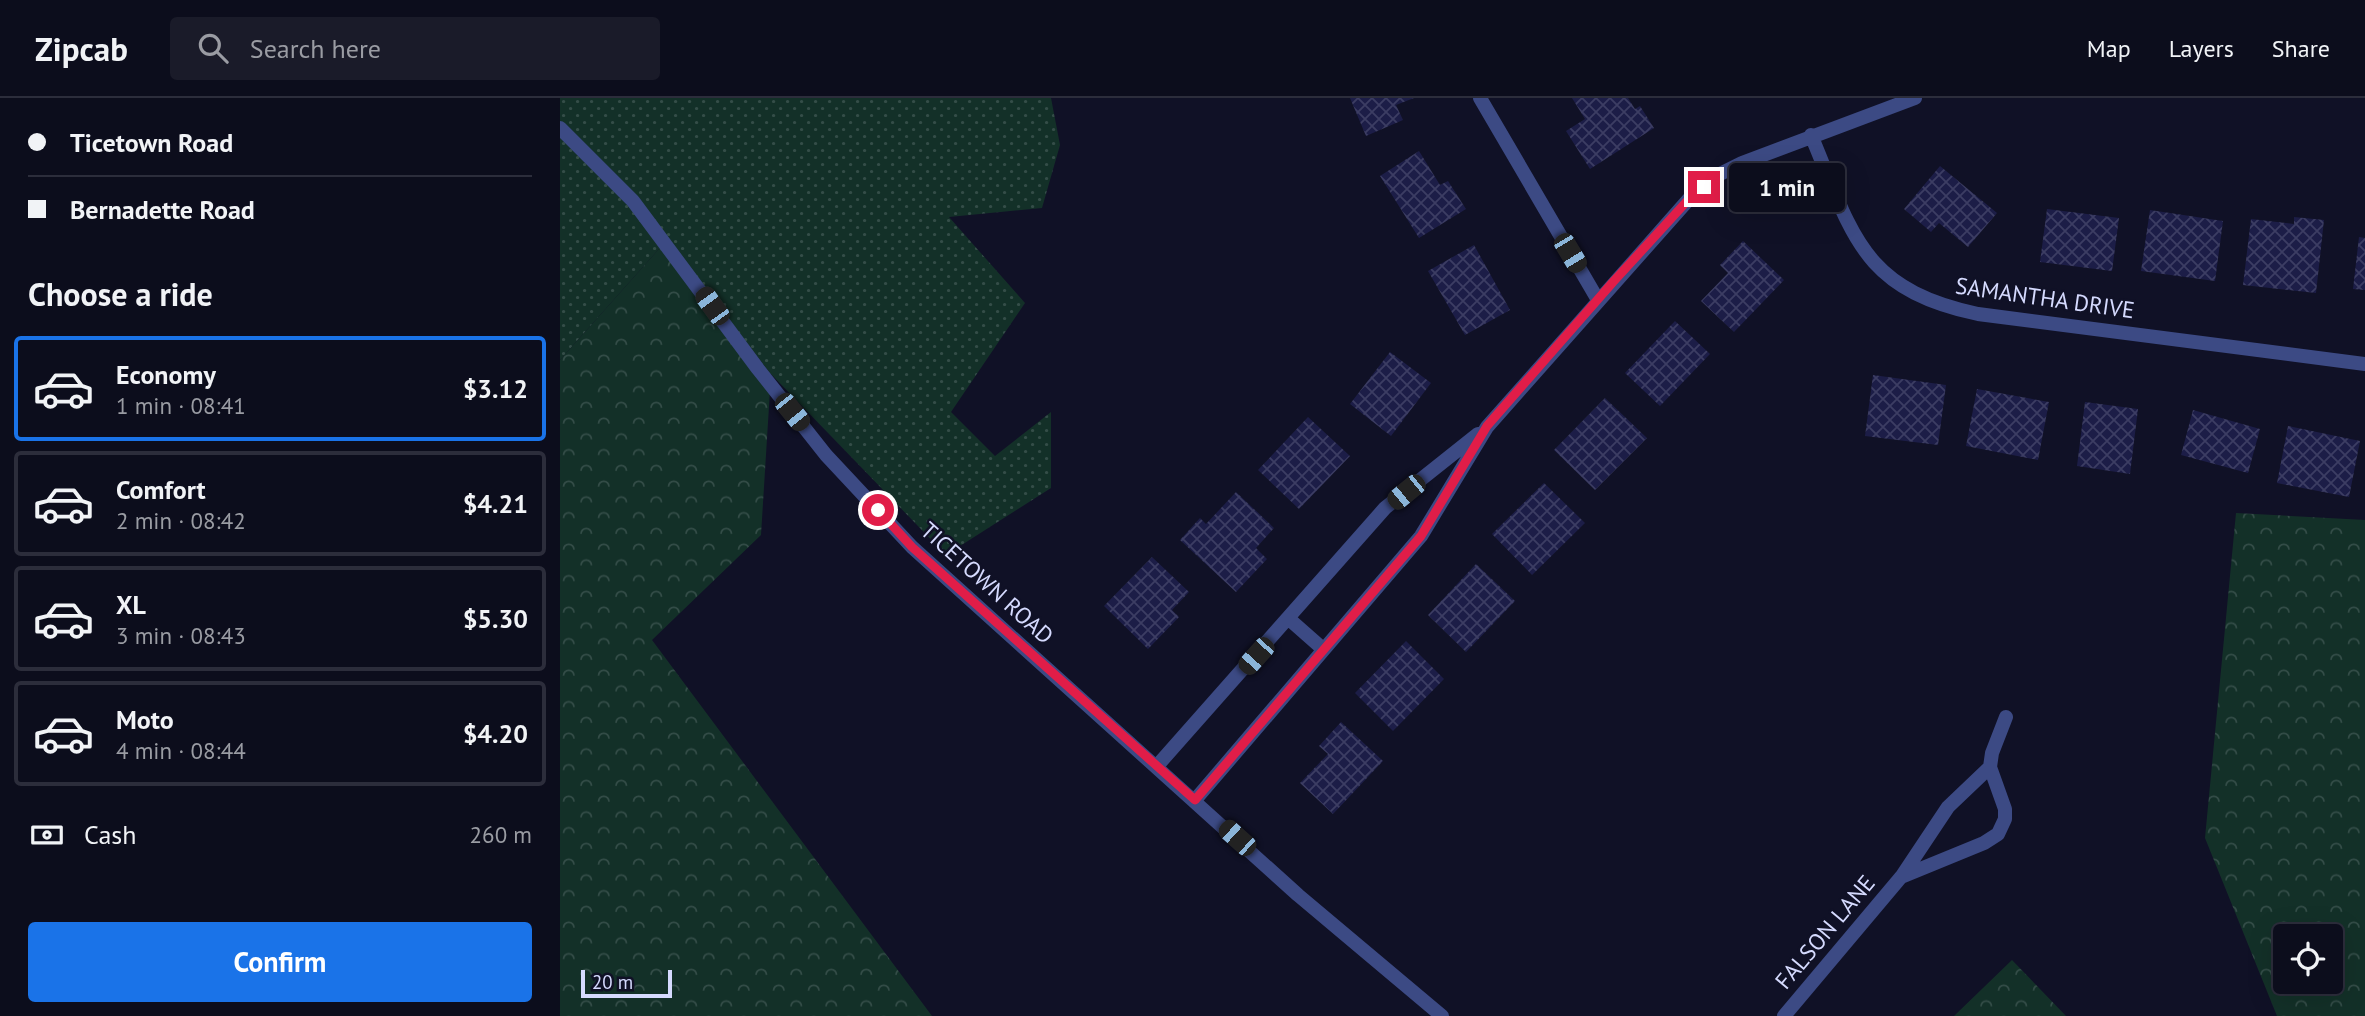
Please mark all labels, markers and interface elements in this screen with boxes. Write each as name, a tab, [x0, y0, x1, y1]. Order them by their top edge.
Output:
search box	[170, 17, 660, 80]
text: Zipcab	[35, 27, 128, 70]
icon: search	[194, 29, 232, 67]
text: Search here	[250, 32, 381, 65]
text: Map	[2087, 33, 2131, 64]
text: Layers	[2169, 33, 2234, 64]
text: Share	[2272, 33, 2330, 64]
text: Ticetown Road	[70, 126, 233, 159]
callout: 1 min	[1728, 162, 1844, 212]
route end	[1688, 171, 1720, 203]
text: 1 min	[1759, 173, 1815, 202]
text: Bernadette Road	[70, 193, 255, 226]
car	[1551, 230, 1590, 276]
street label: SAMANTHA DRIVE	[1954, 271, 2136, 324]
text: Choose a ride	[28, 273, 213, 315]
car	[692, 283, 733, 329]
icon: car	[32, 357, 95, 420]
text: Economy	[116, 358, 216, 391]
text: $3.12	[463, 372, 528, 405]
car	[771, 389, 814, 435]
text: 1 min · 08:41	[116, 391, 246, 420]
car	[1384, 471, 1429, 513]
icon: car	[32, 472, 95, 535]
text: Comfort	[116, 473, 206, 506]
text: $4.21	[463, 487, 528, 520]
route start	[862, 494, 894, 526]
text: 2 min · 08:42	[116, 506, 246, 535]
street label: TICETOWN ROAD	[915, 515, 1060, 650]
icon: car	[32, 587, 95, 650]
text: XL	[116, 588, 146, 621]
text: $5.30	[463, 602, 528, 635]
text: 3 min · 08:43	[116, 621, 246, 650]
car	[1235, 633, 1278, 679]
icon: car	[32, 702, 95, 765]
text: Moto	[116, 703, 174, 736]
text: $4.20	[463, 717, 528, 750]
text: 4 min · 08:44	[116, 736, 246, 765]
icon: cash	[28, 816, 66, 854]
car	[1215, 816, 1260, 860]
text: Cash	[84, 818, 136, 851]
text: 260 m	[470, 820, 532, 849]
street label: FALSON LANE	[1768, 869, 1881, 995]
button: Confirm	[28, 922, 532, 1002]
map controls	[2273, 924, 2343, 994]
button: locate	[2273, 924, 2343, 994]
scale bar	[581, 967, 672, 999]
text: 20 m	[592, 970, 633, 994]

